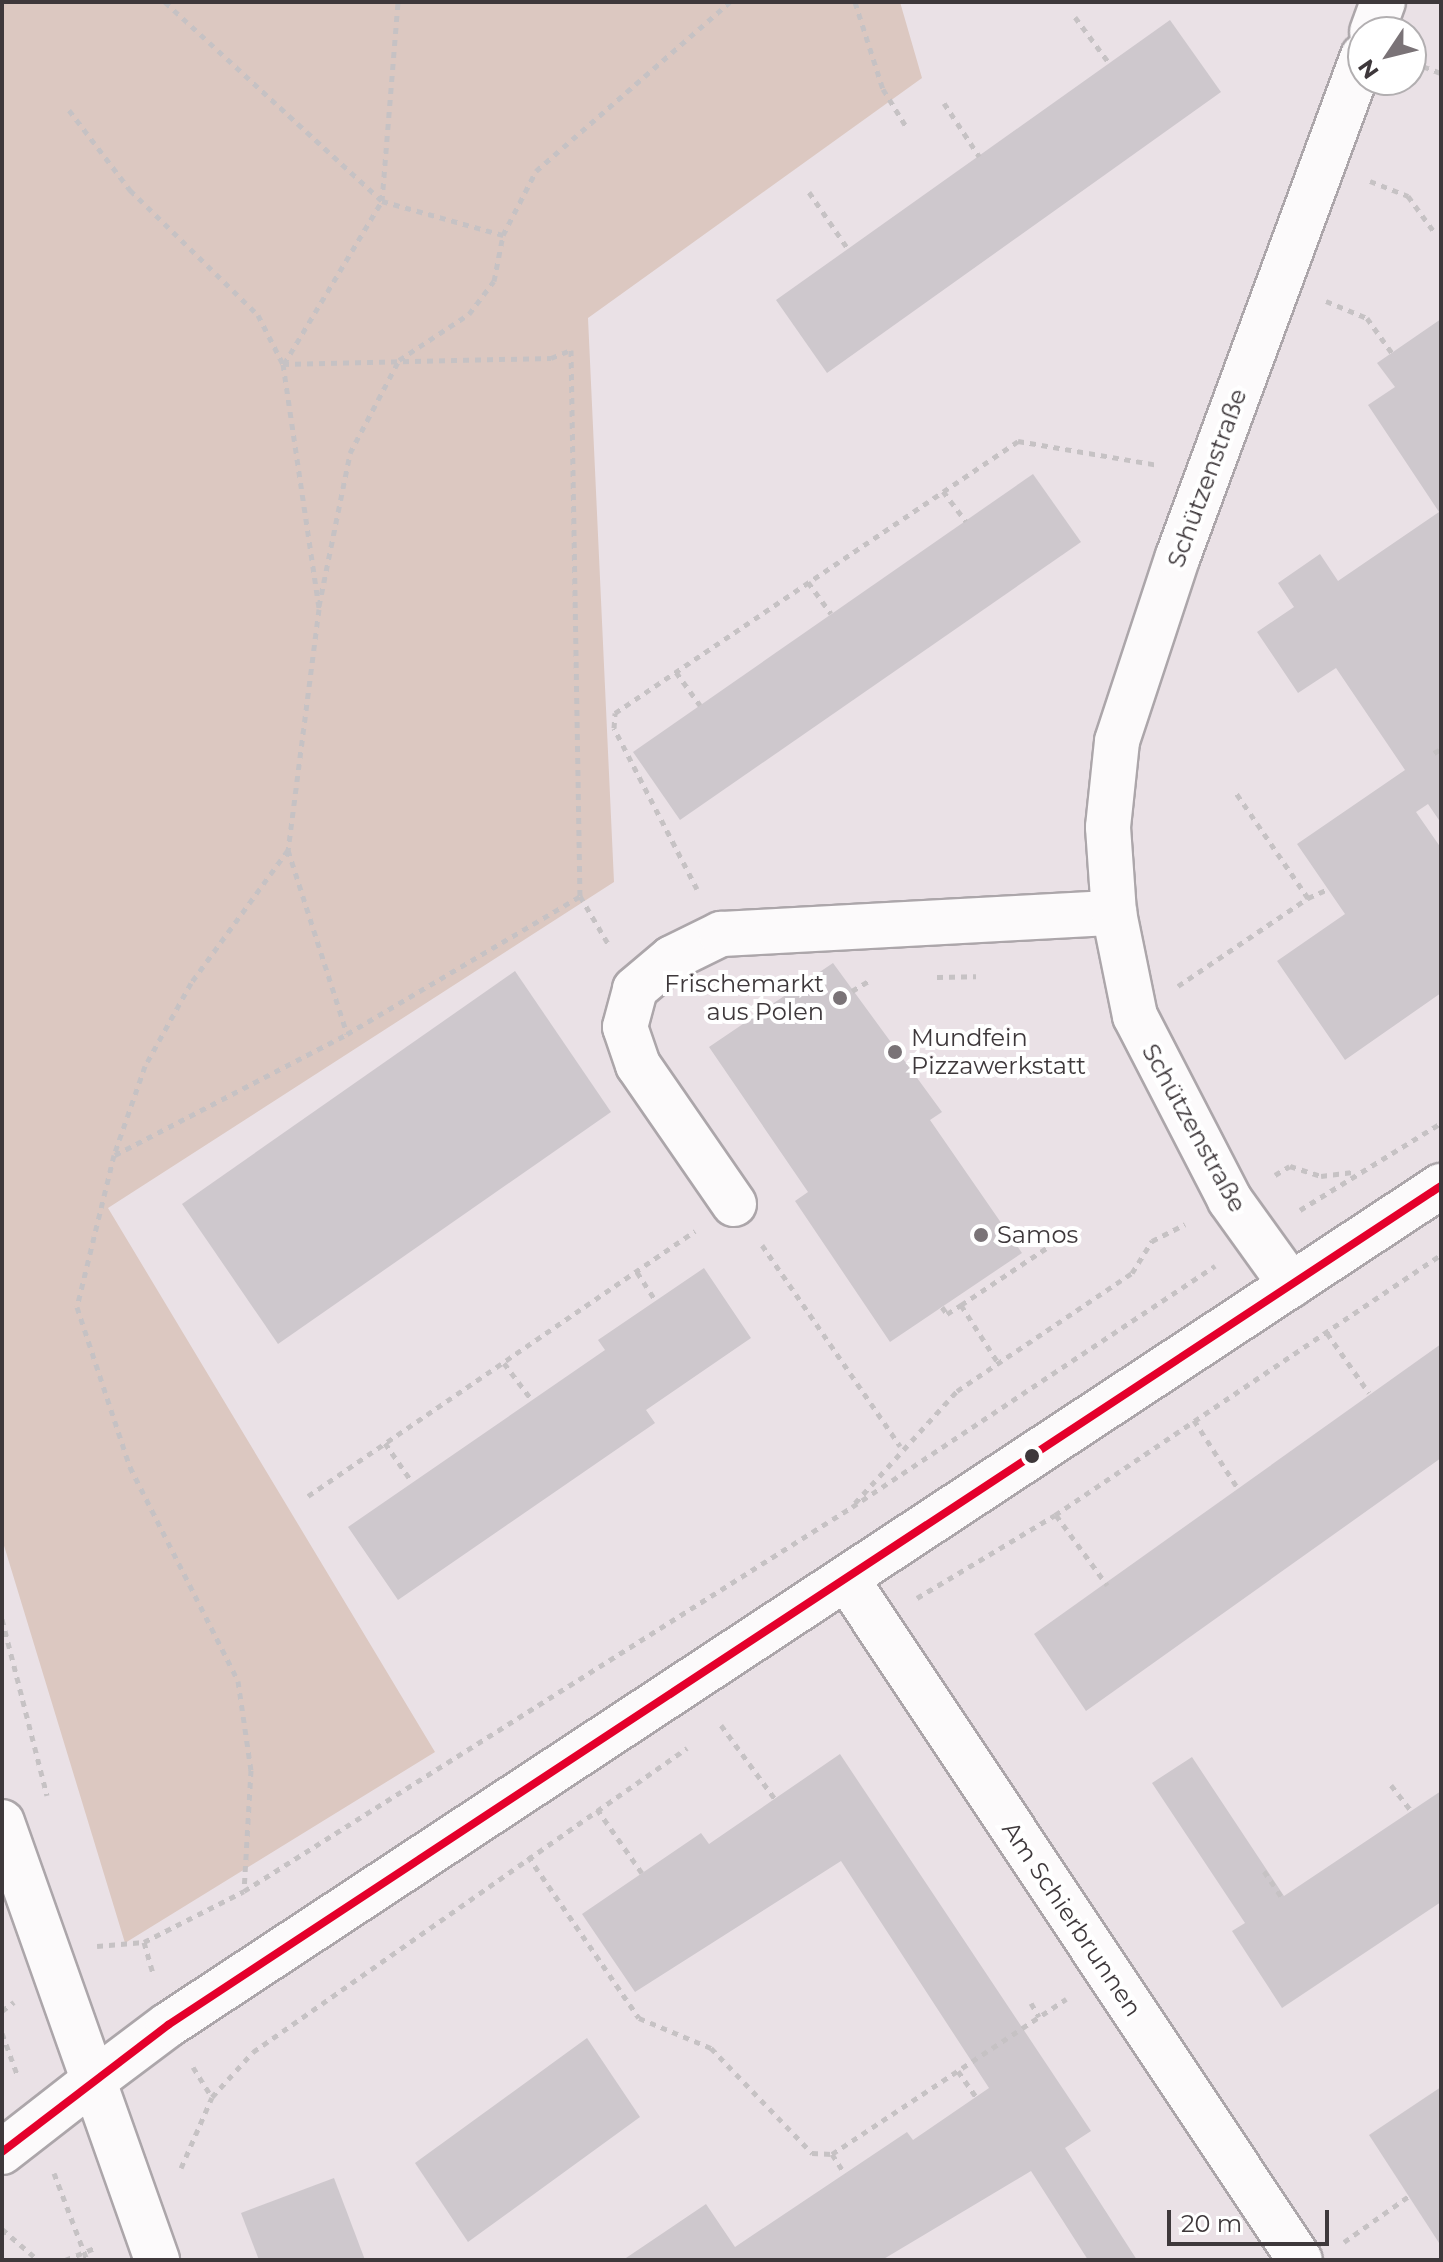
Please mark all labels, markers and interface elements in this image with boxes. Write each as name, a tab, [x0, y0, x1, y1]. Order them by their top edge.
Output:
north arrow	[1347, 16, 1427, 96]
text: N	[1352, 54, 1385, 84]
street label: Schützenstraße	[1161, 385, 1253, 571]
place label: Frischemarkt aus Polen	[664, 970, 824, 1026]
marker: Frischemarkt aus Polen	[831, 989, 849, 1007]
place label: Mundfein Pizzawerkstatt	[911, 1024, 1086, 1080]
street label: Schützenstraße	[1136, 1039, 1252, 1217]
marker: Mundfein Pizzawerkstatt	[886, 1043, 904, 1061]
place label: Samos	[997, 1221, 1078, 1249]
marker: Samos	[972, 1226, 990, 1244]
unlabelled marker	[1024, 1448, 1040, 1464]
street label: Am Schierbrunnen	[996, 1816, 1148, 2022]
scale bar	[1171, 2194, 1333, 2244]
text: 20 m	[1181, 2209, 1242, 2238]

